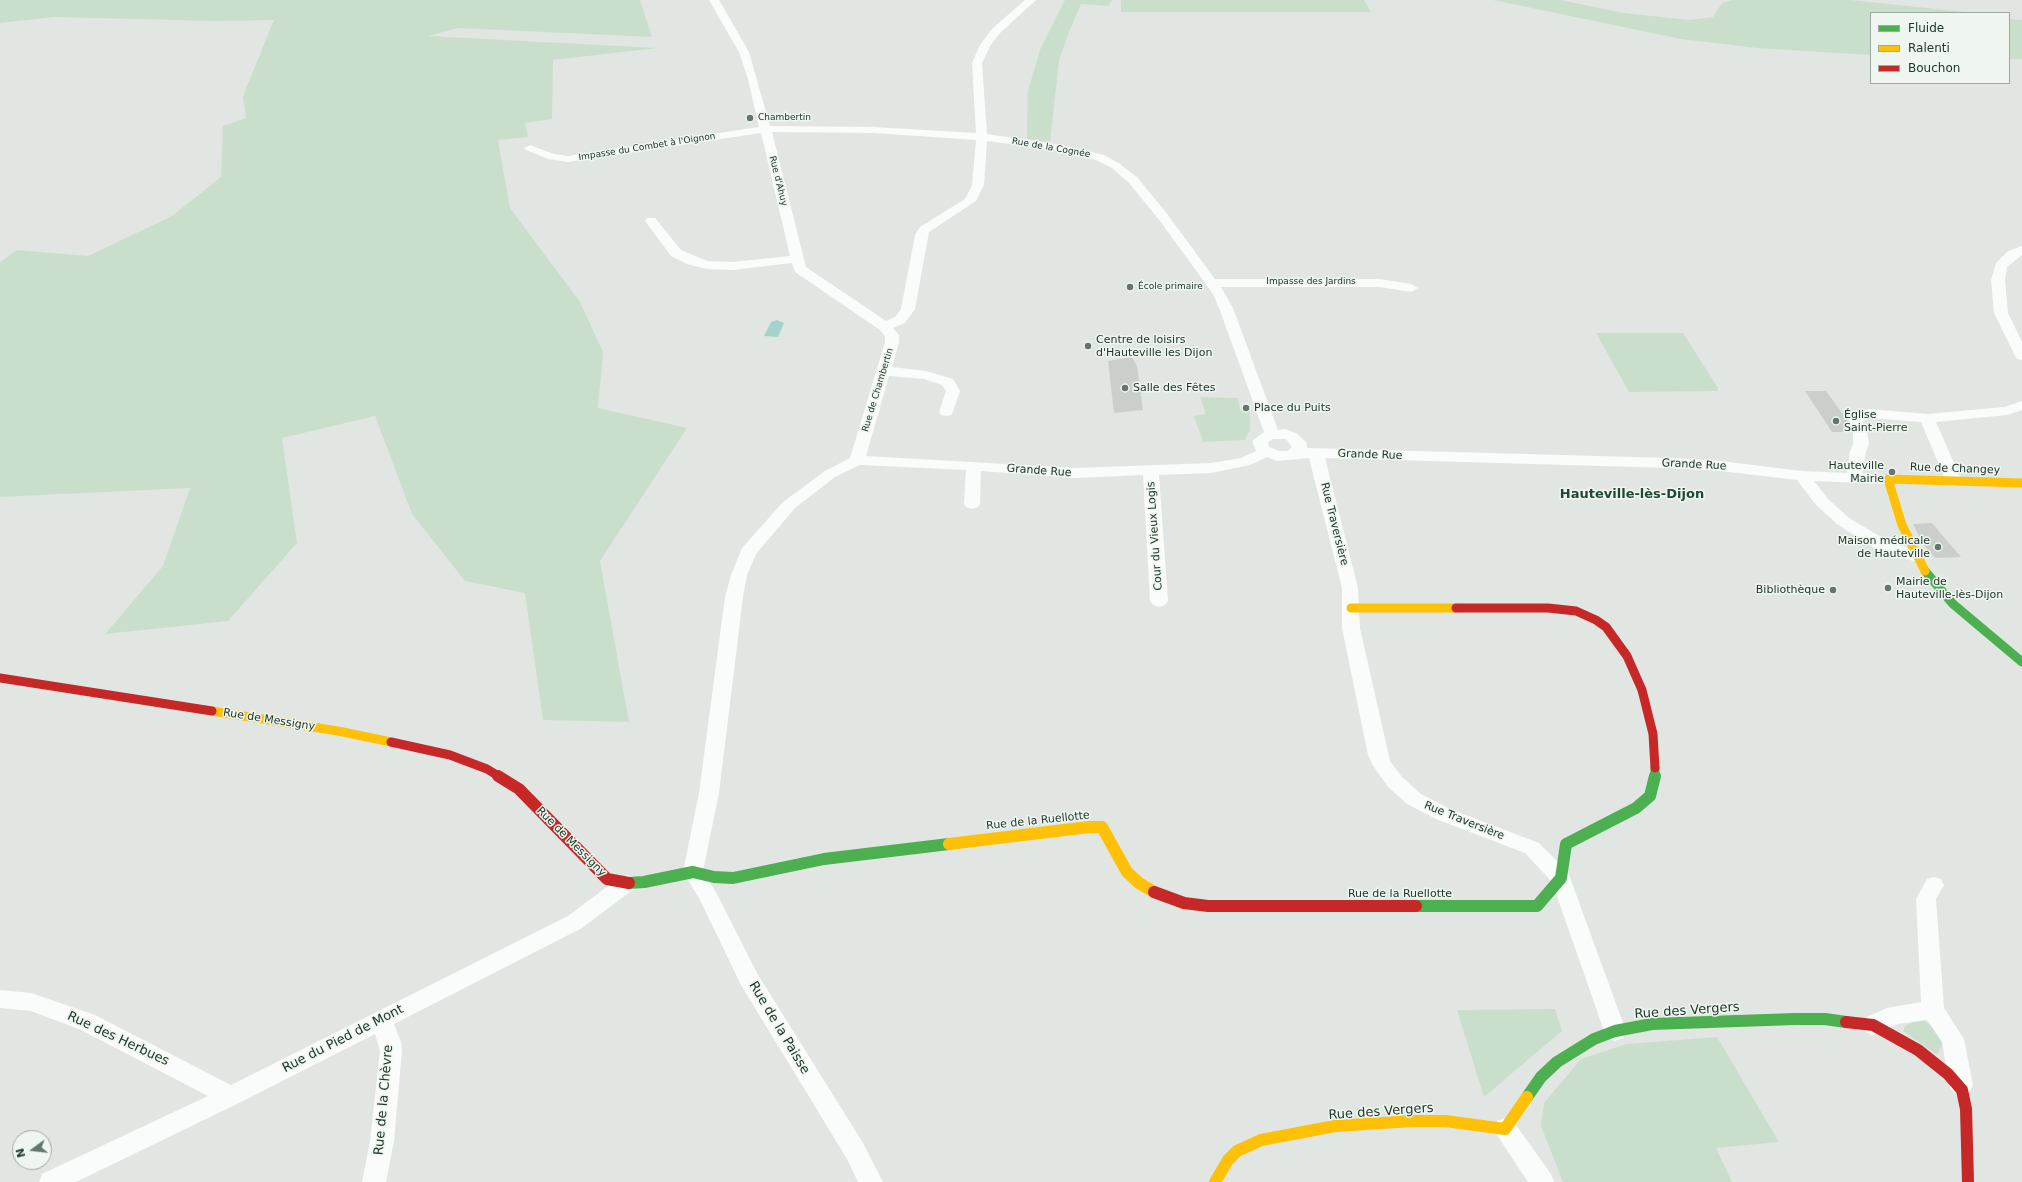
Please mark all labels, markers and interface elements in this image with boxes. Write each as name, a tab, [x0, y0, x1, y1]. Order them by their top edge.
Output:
legend	[1870, 12, 2010, 84]
text: Fluide	[1908, 21, 1944, 35]
text: Ralenti	[1908, 41, 1950, 55]
text: Bouchon	[1908, 61, 1960, 75]
marker: Chambertin	[745, 113, 755, 123]
place label: Chambertin	[758, 113, 811, 123]
street label: Impasse du Combet à l'Oignon	[578, 131, 716, 163]
street label: Rue de la Cognée	[1011, 136, 1091, 160]
street label: Rue d'Ahuy	[767, 155, 789, 207]
street label: Impasse des Jardins	[1266, 277, 1356, 287]
marker: École primaire	[1125, 282, 1135, 292]
place label: École primaire	[1138, 282, 1203, 292]
place label: Centre de loisirs d'Hauteville les Dijon	[1096, 333, 1212, 359]
marker: Centre de loisirs d'Hauteville les Dijon	[1083, 341, 1093, 351]
street label: Rue de Chambertin	[860, 347, 896, 433]
place label: Salle des Fêtes	[1133, 381, 1215, 395]
marker: Salle des Fêtes	[1120, 383, 1130, 393]
place label: Place du Puits	[1254, 401, 1331, 415]
marker: Place du Puits	[1241, 403, 1251, 413]
place label: Église Saint-Pierre	[1844, 408, 1908, 434]
marker: Église Saint-Pierre	[1831, 416, 1841, 426]
street label: Grande Rue	[1337, 447, 1403, 463]
street label: Grande Rue	[1661, 457, 1727, 473]
place label: Hauteville Mairie	[1828, 459, 1884, 485]
street label: Rue de Changey	[1910, 461, 2000, 477]
street label: Grande Rue	[1006, 462, 1072, 480]
marker: Hauteville Mairie	[1887, 467, 1897, 477]
street label: Cour du Vieux Logis	[1145, 481, 1165, 591]
street label: Rue Traversière	[1317, 481, 1351, 567]
district label: Hauteville-lès-Dijon	[1560, 487, 1704, 503]
place label: Maison médicale de Hauteville	[1838, 534, 1930, 560]
marker: Maison médicale de Hauteville	[1933, 542, 1943, 552]
place label: Mairie de Hauteville-lès-Dijon	[1896, 575, 2003, 601]
place label: Bibliothèque	[1756, 583, 1825, 597]
marker: Mairie de Hauteville-lès-Dijon	[1883, 583, 1893, 593]
marker: Bibliothèque	[1828, 585, 1838, 595]
street label: Rue de Messigny	[222, 706, 316, 734]
street label: Rue Traversière	[1422, 799, 1506, 843]
street label: Rue de Messigny	[533, 804, 609, 880]
street label: Rue de la Ruellotte	[986, 809, 1090, 833]
street label: Rue de la Ruellotte	[1348, 887, 1452, 901]
street label: Rue de la Paisse	[745, 979, 813, 1077]
street label: Rue des Vergers	[1634, 1000, 1740, 1022]
street label: Rue du Pied de Mont	[280, 1002, 406, 1076]
street label: Rue des Herbues	[65, 1009, 171, 1069]
street label: Rue de la Chèvre	[371, 1044, 397, 1156]
street label: Rue des Vergers	[1328, 1101, 1434, 1123]
north arrow	[12, 1130, 52, 1170]
text: N	[13, 1147, 28, 1159]

